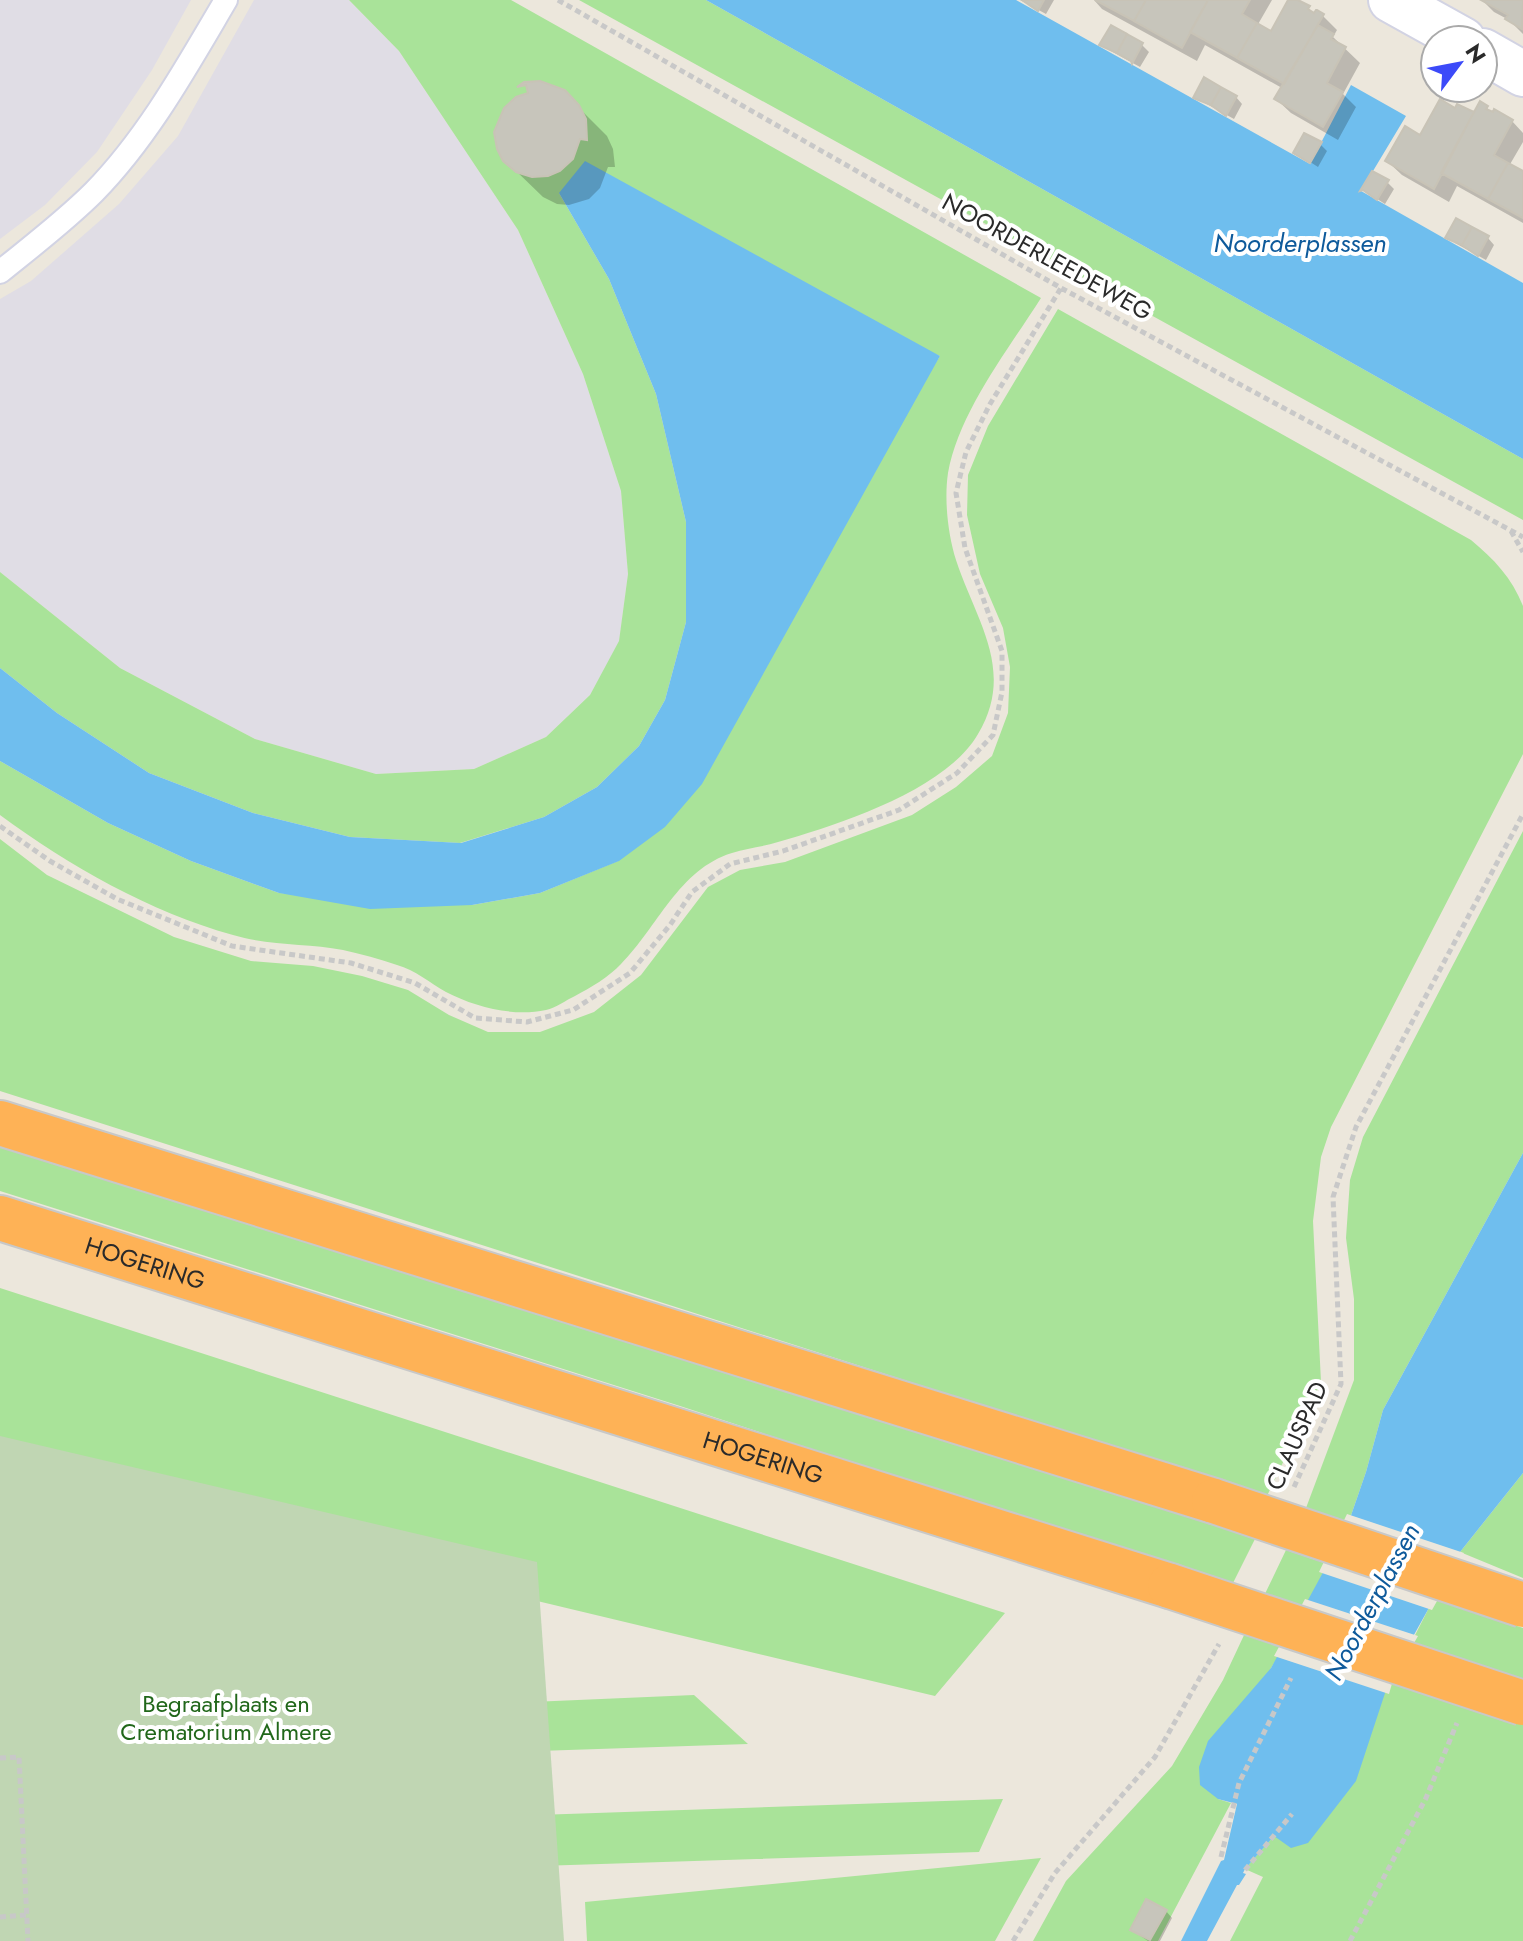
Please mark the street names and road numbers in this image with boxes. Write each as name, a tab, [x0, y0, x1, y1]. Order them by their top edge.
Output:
street label: NOORDERLEEDEWEG	[936, 184, 1159, 329]
street label: HOGERING	[81, 1228, 210, 1299]
street label: CLAUSPAD	[1257, 1376, 1336, 1496]
street label: HOGERING	[699, 1422, 828, 1493]

